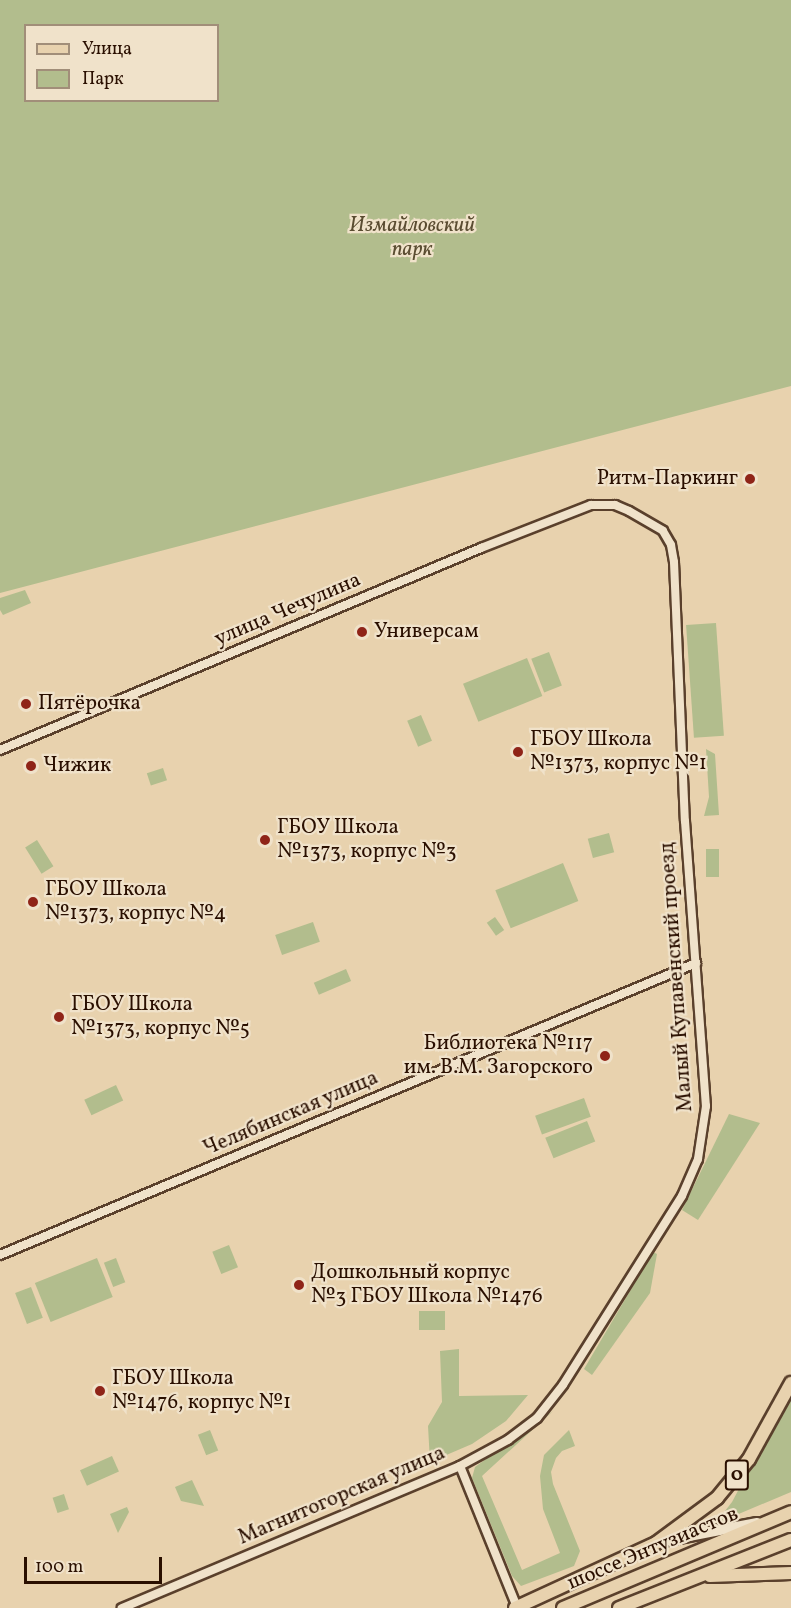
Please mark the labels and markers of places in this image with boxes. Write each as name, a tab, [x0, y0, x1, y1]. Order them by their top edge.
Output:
place label: Ритм-Паркинг	[597, 466, 738, 492]
marker: Ритм-Паркинг	[743, 472, 757, 486]
place label: Универсам	[374, 619, 479, 645]
marker: Универсам	[355, 625, 369, 639]
place label: Пятёрочка	[38, 691, 141, 717]
marker: Пятёрочка	[19, 697, 33, 711]
place label: ГБОУ Школа №1373, корпус №1	[530, 727, 707, 777]
marker: ГБОУ Школа №1373, корпус №1	[511, 745, 525, 759]
place label: Чижик	[43, 753, 111, 779]
marker: Чижик	[24, 759, 38, 773]
place label: ГБОУ Школа №1373, корпус №3	[277, 815, 457, 865]
marker: ГБОУ Школа №1373, корпус №3	[258, 833, 272, 847]
place label: ГБОУ Школа №1373, корпус №4	[45, 877, 226, 927]
marker: ГБОУ Школа №1373, корпус №4	[26, 895, 40, 909]
place label: ГБОУ Школа №1373, корпус №5	[71, 992, 250, 1042]
marker: ГБОУ Школа №1373, корпус №5	[52, 1010, 66, 1024]
place label: Библиотека №117 им. В.М. Загорского	[404, 1031, 593, 1081]
marker: Библиотека №117 им. В.М. Загорского	[598, 1049, 612, 1063]
place label: Дошкольный корпус №3 ГБОУ Школа №1476	[311, 1260, 543, 1310]
marker: Дошкольный корпус №3 ГБОУ Школа №1476	[292, 1278, 306, 1292]
place label: ГБОУ Школа №1476, корпус №1	[112, 1366, 291, 1416]
marker: ГБОУ Школа №1476, корпус №1	[93, 1384, 107, 1398]

